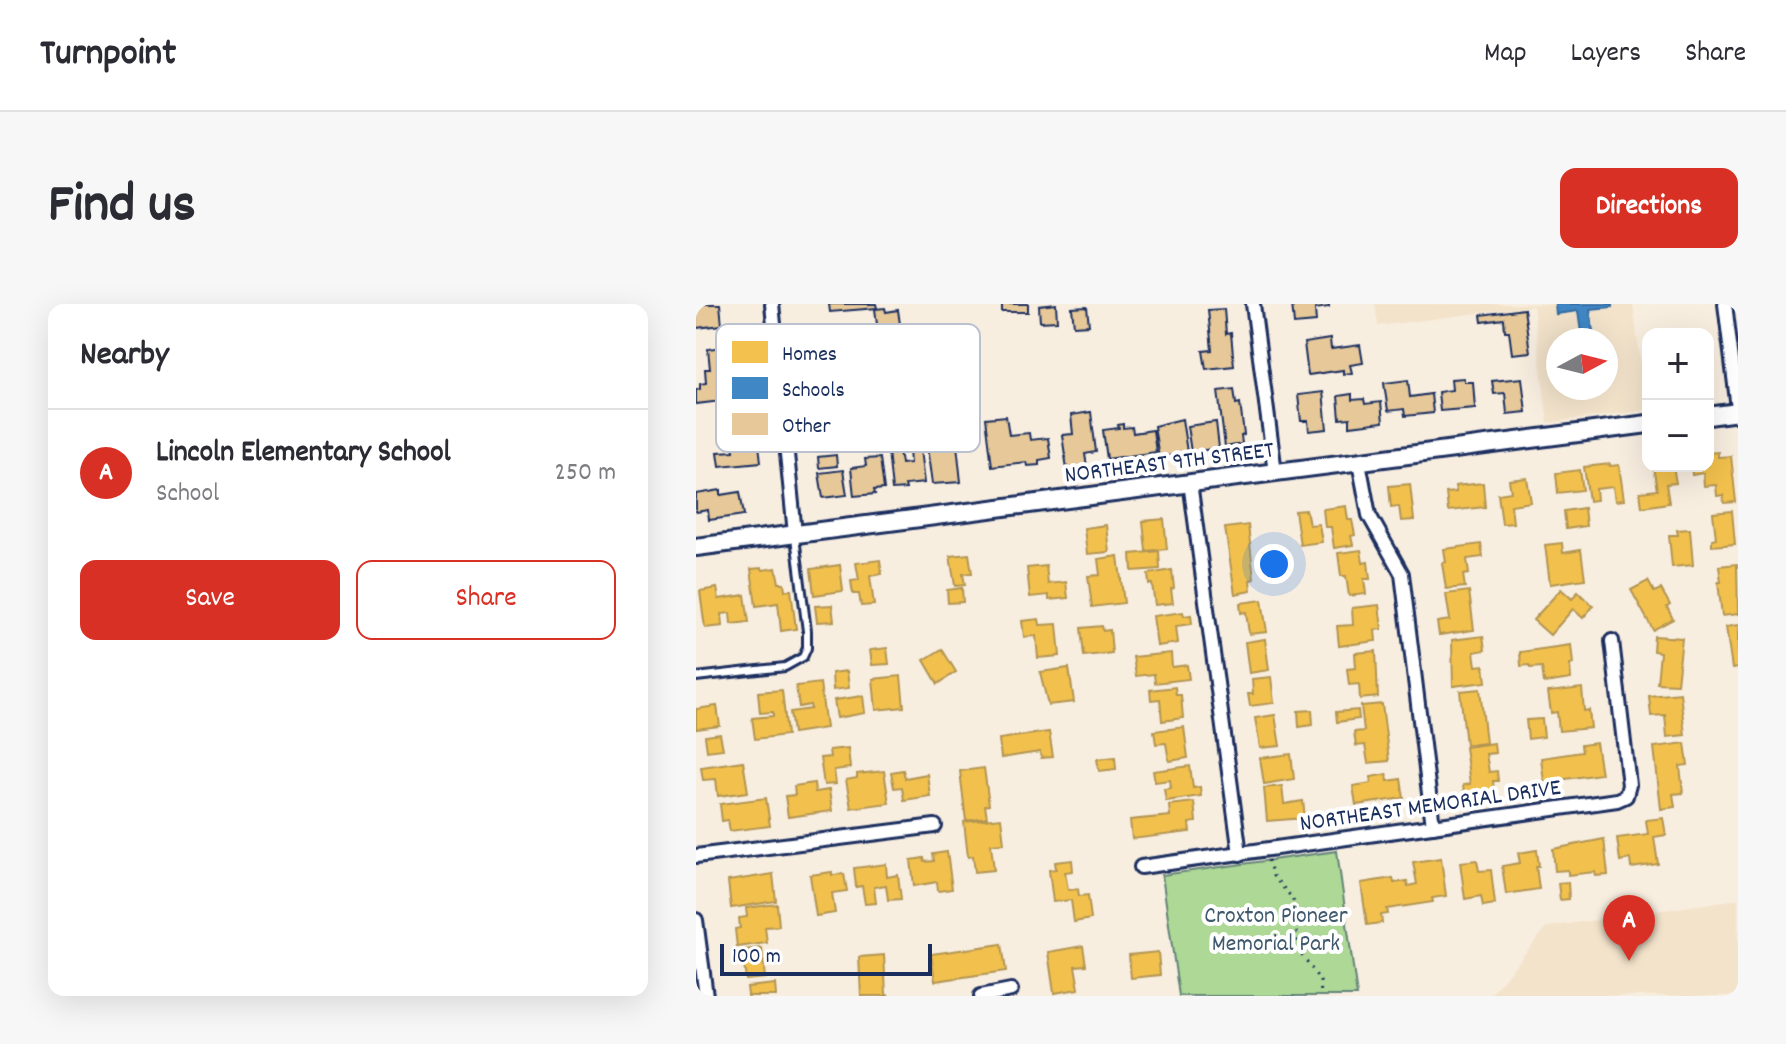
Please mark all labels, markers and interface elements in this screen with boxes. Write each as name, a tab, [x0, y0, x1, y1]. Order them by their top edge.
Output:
text: Turnpoint	[40, 28, 176, 83]
text: Map	[1484, 35, 1527, 75]
text: Layers	[1571, 35, 1641, 75]
text: Share	[1685, 35, 1746, 75]
text: Find us	[48, 168, 196, 248]
button: Directions	[1560, 168, 1738, 248]
legend	[716, 324, 980, 452]
north arrow	[1546, 328, 1618, 400]
map controls	[1642, 328, 1714, 472]
button: +	[1642, 328, 1714, 400]
text: Nearby	[80, 332, 169, 381]
text: Homes	[782, 340, 837, 371]
text: Schools	[782, 376, 845, 407]
button: −	[1642, 400, 1714, 472]
text: Other	[782, 412, 832, 443]
text: Lincoln Elementary School	[156, 433, 451, 476]
street label: NORTHEAST 9TH STREET	[1063, 434, 1276, 494]
text: A	[99, 455, 113, 492]
text: 250 m	[555, 455, 616, 492]
text: School	[156, 476, 219, 513]
your location	[1254, 544, 1294, 584]
button: Save	[80, 560, 340, 640]
button: Share	[356, 560, 616, 640]
street label: NORTHEAST MEMORIAL DRIVE	[1298, 772, 1563, 842]
pin: A	[1603, 895, 1655, 961]
park label: Croxton Pioneer Memorial Park	[1204, 900, 1348, 962]
scale bar	[720, 940, 932, 976]
text: 100 m	[732, 942, 781, 973]

